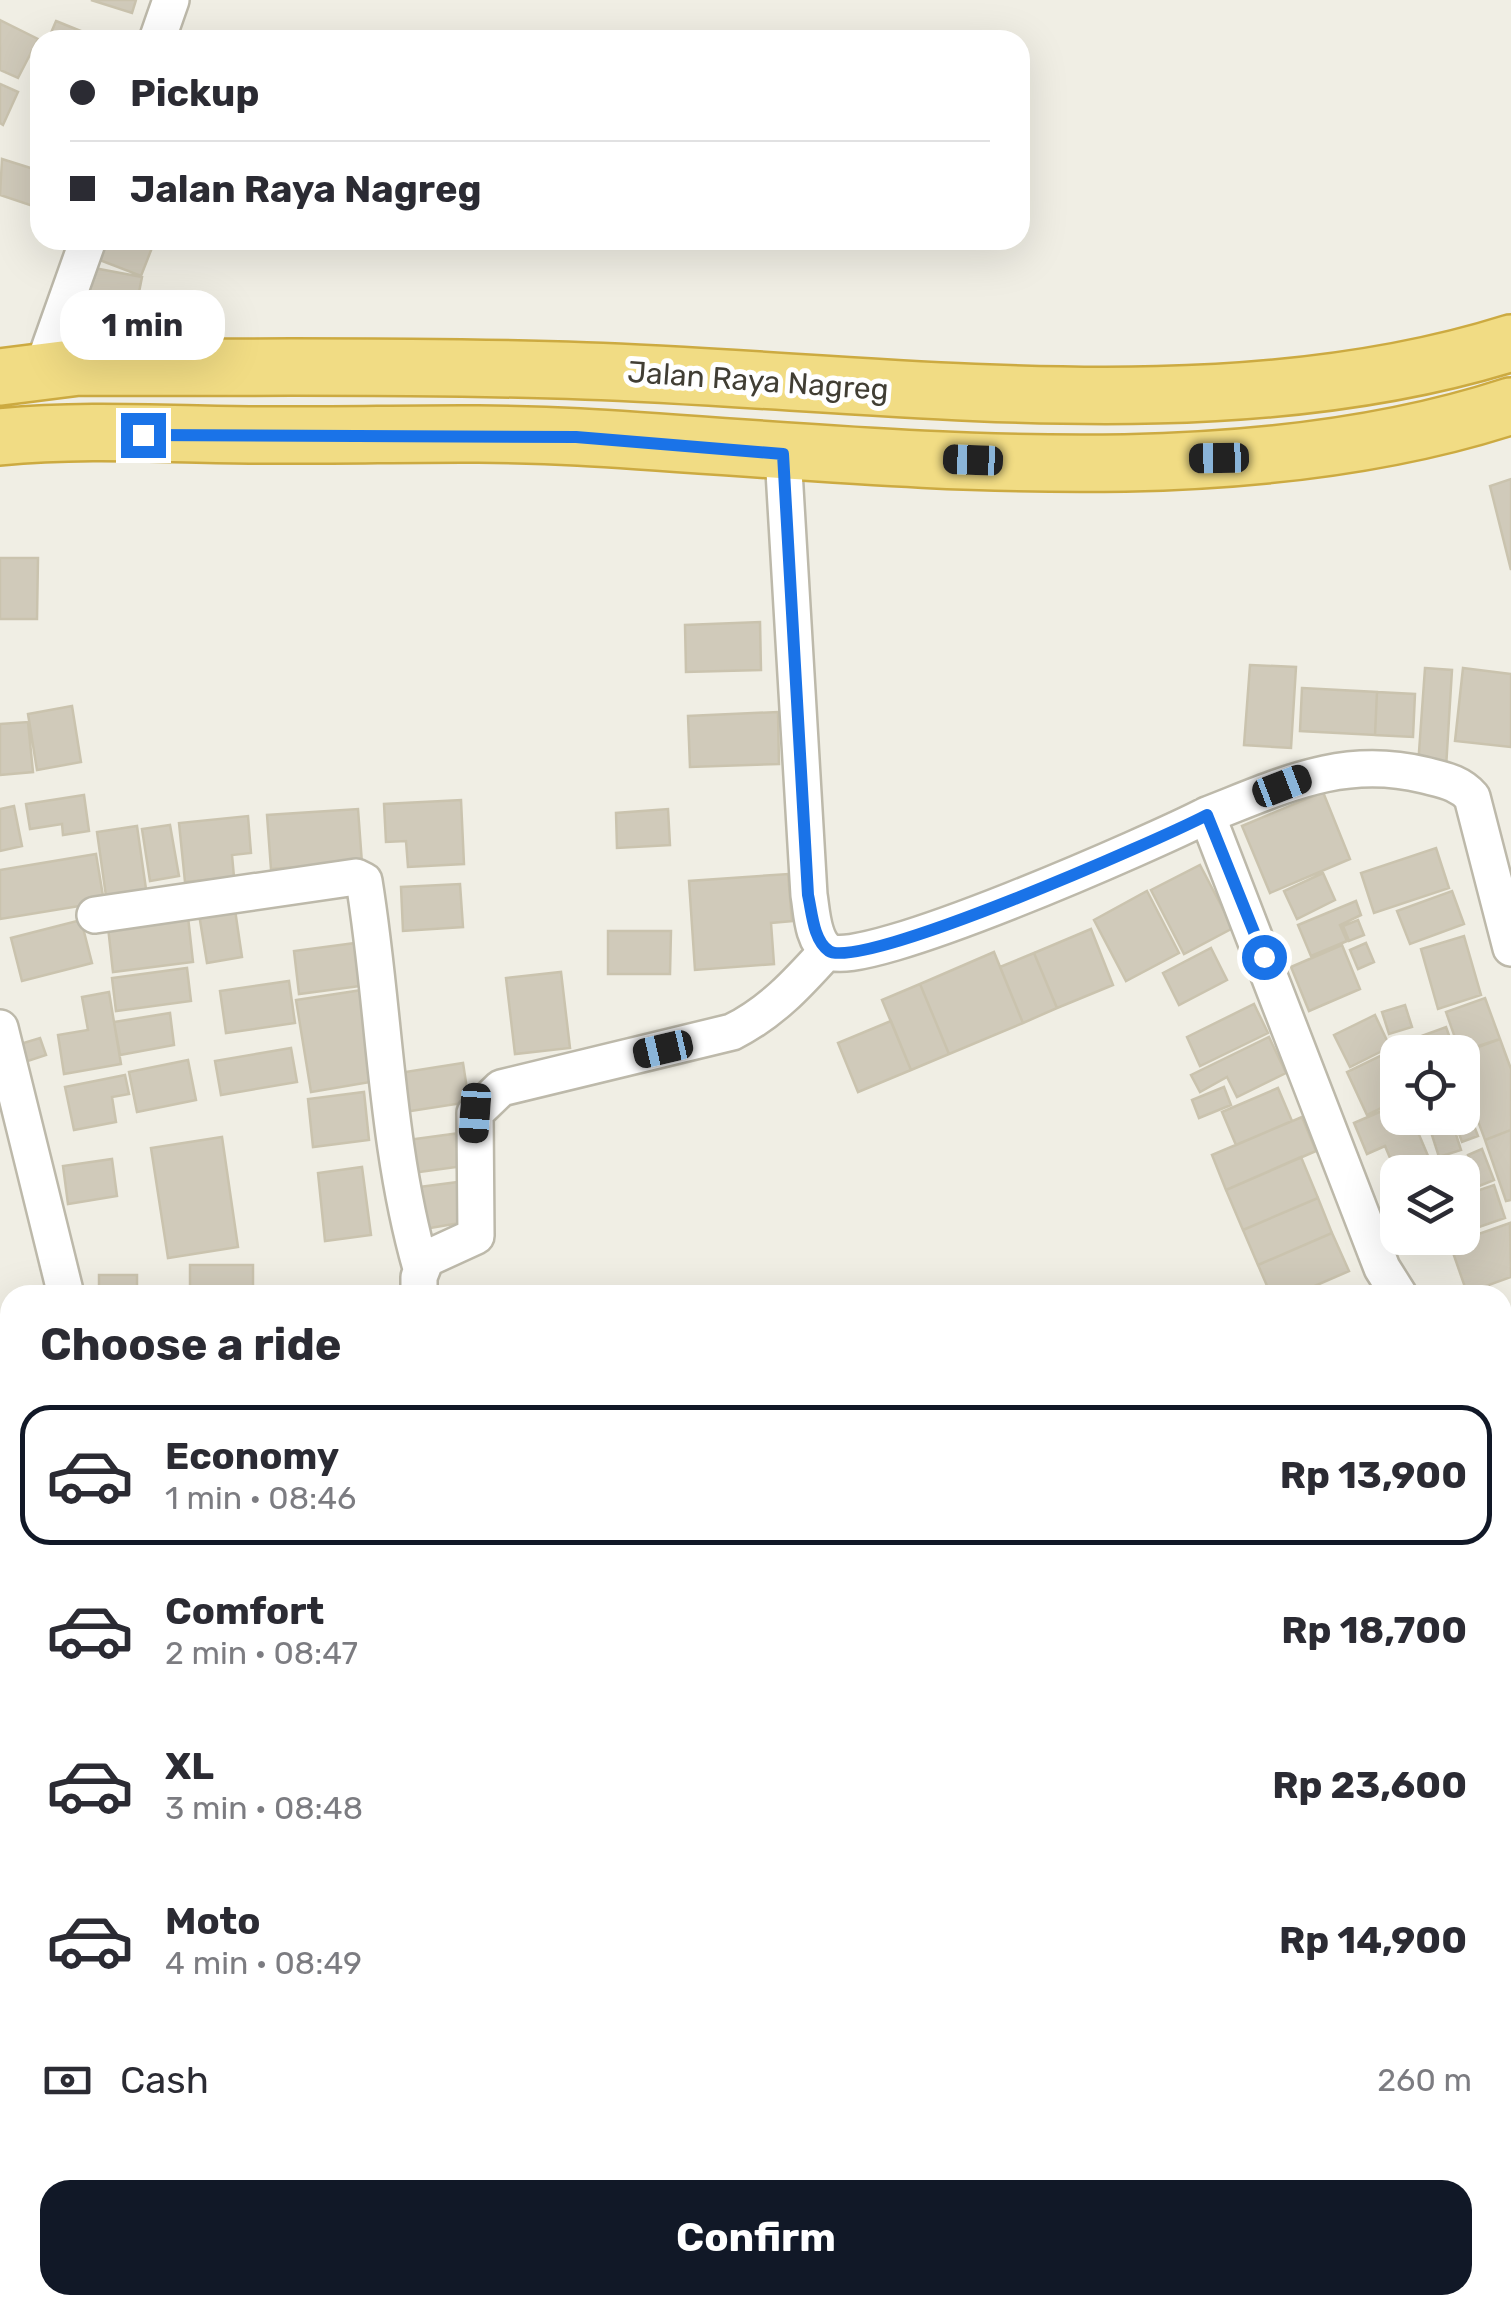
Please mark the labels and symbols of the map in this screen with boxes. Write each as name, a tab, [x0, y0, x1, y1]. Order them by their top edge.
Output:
callout: 1 min	[61, 290, 226, 360]
street label: Jalan Raya Nagreg	[626, 354, 890, 408]
route end	[121, 413, 166, 458]
car	[1189, 442, 1249, 474]
car	[942, 444, 1004, 476]
car	[1249, 761, 1315, 811]
route start	[1242, 935, 1287, 980]
car	[630, 1028, 696, 1070]
car	[458, 1082, 492, 1144]

